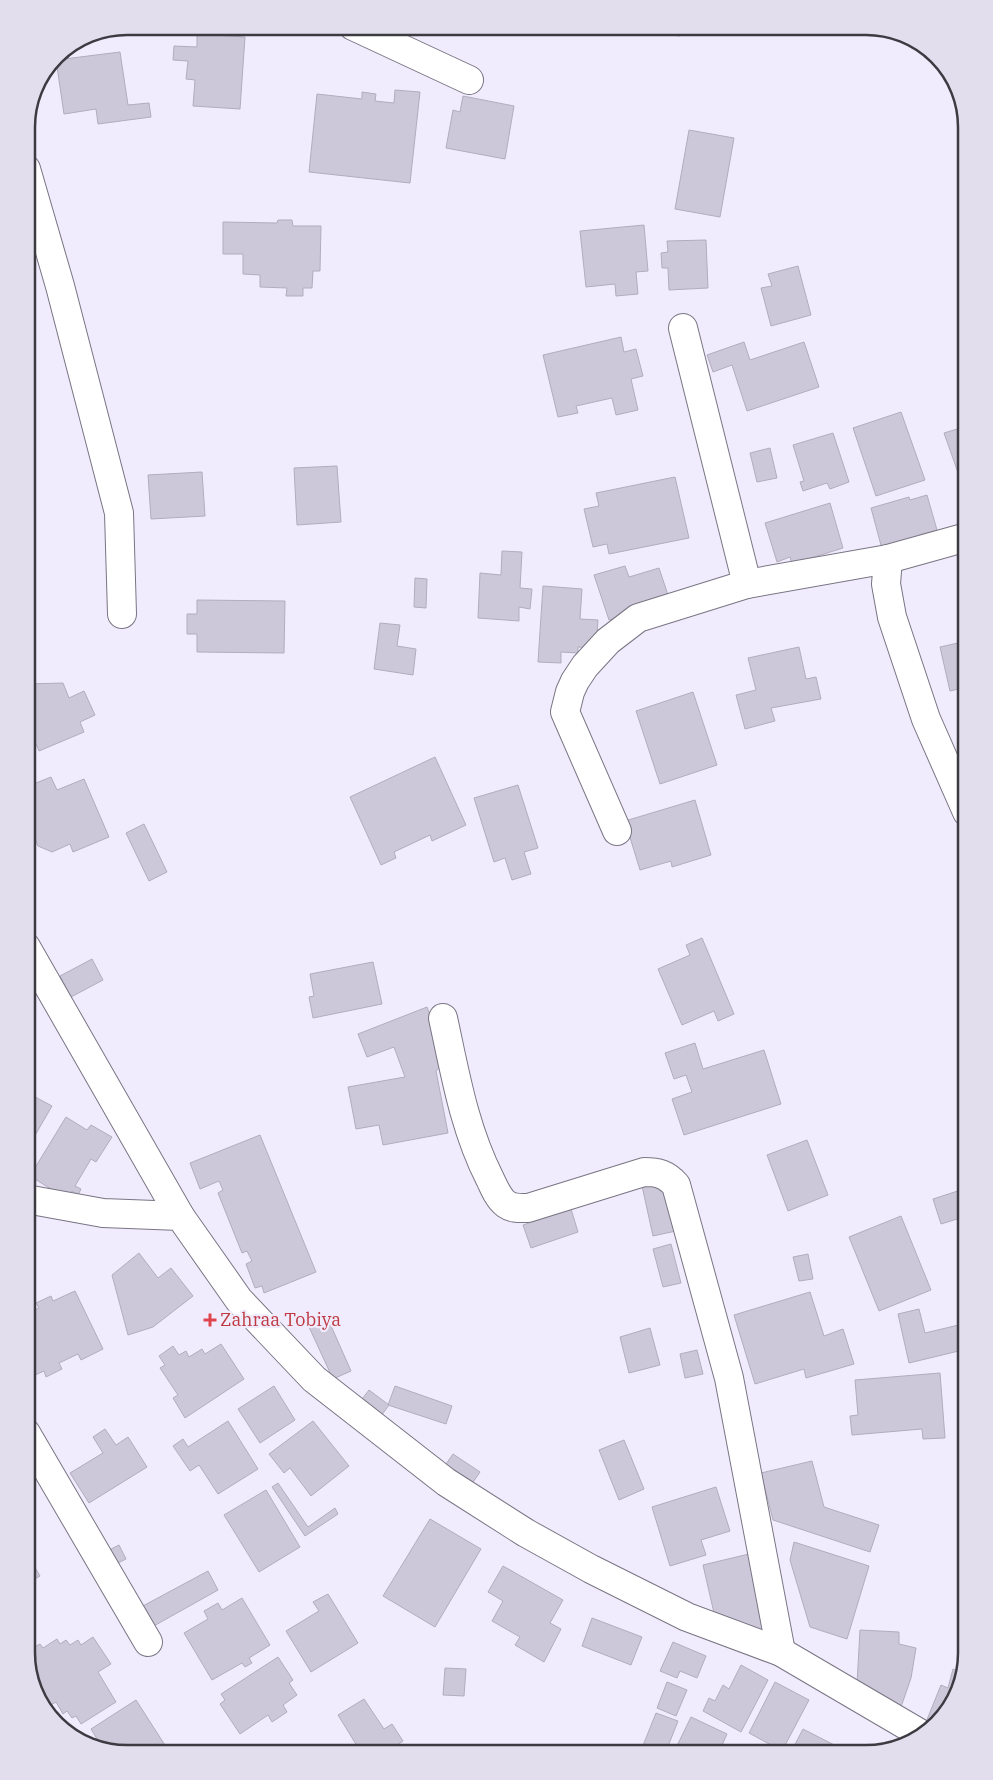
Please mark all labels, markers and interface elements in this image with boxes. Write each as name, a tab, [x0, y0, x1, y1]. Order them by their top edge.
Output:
place label: Zahraa Tobiya	[220, 1308, 341, 1331]
marker: Zahraa Tobiya	[204, 1314, 216, 1326]

